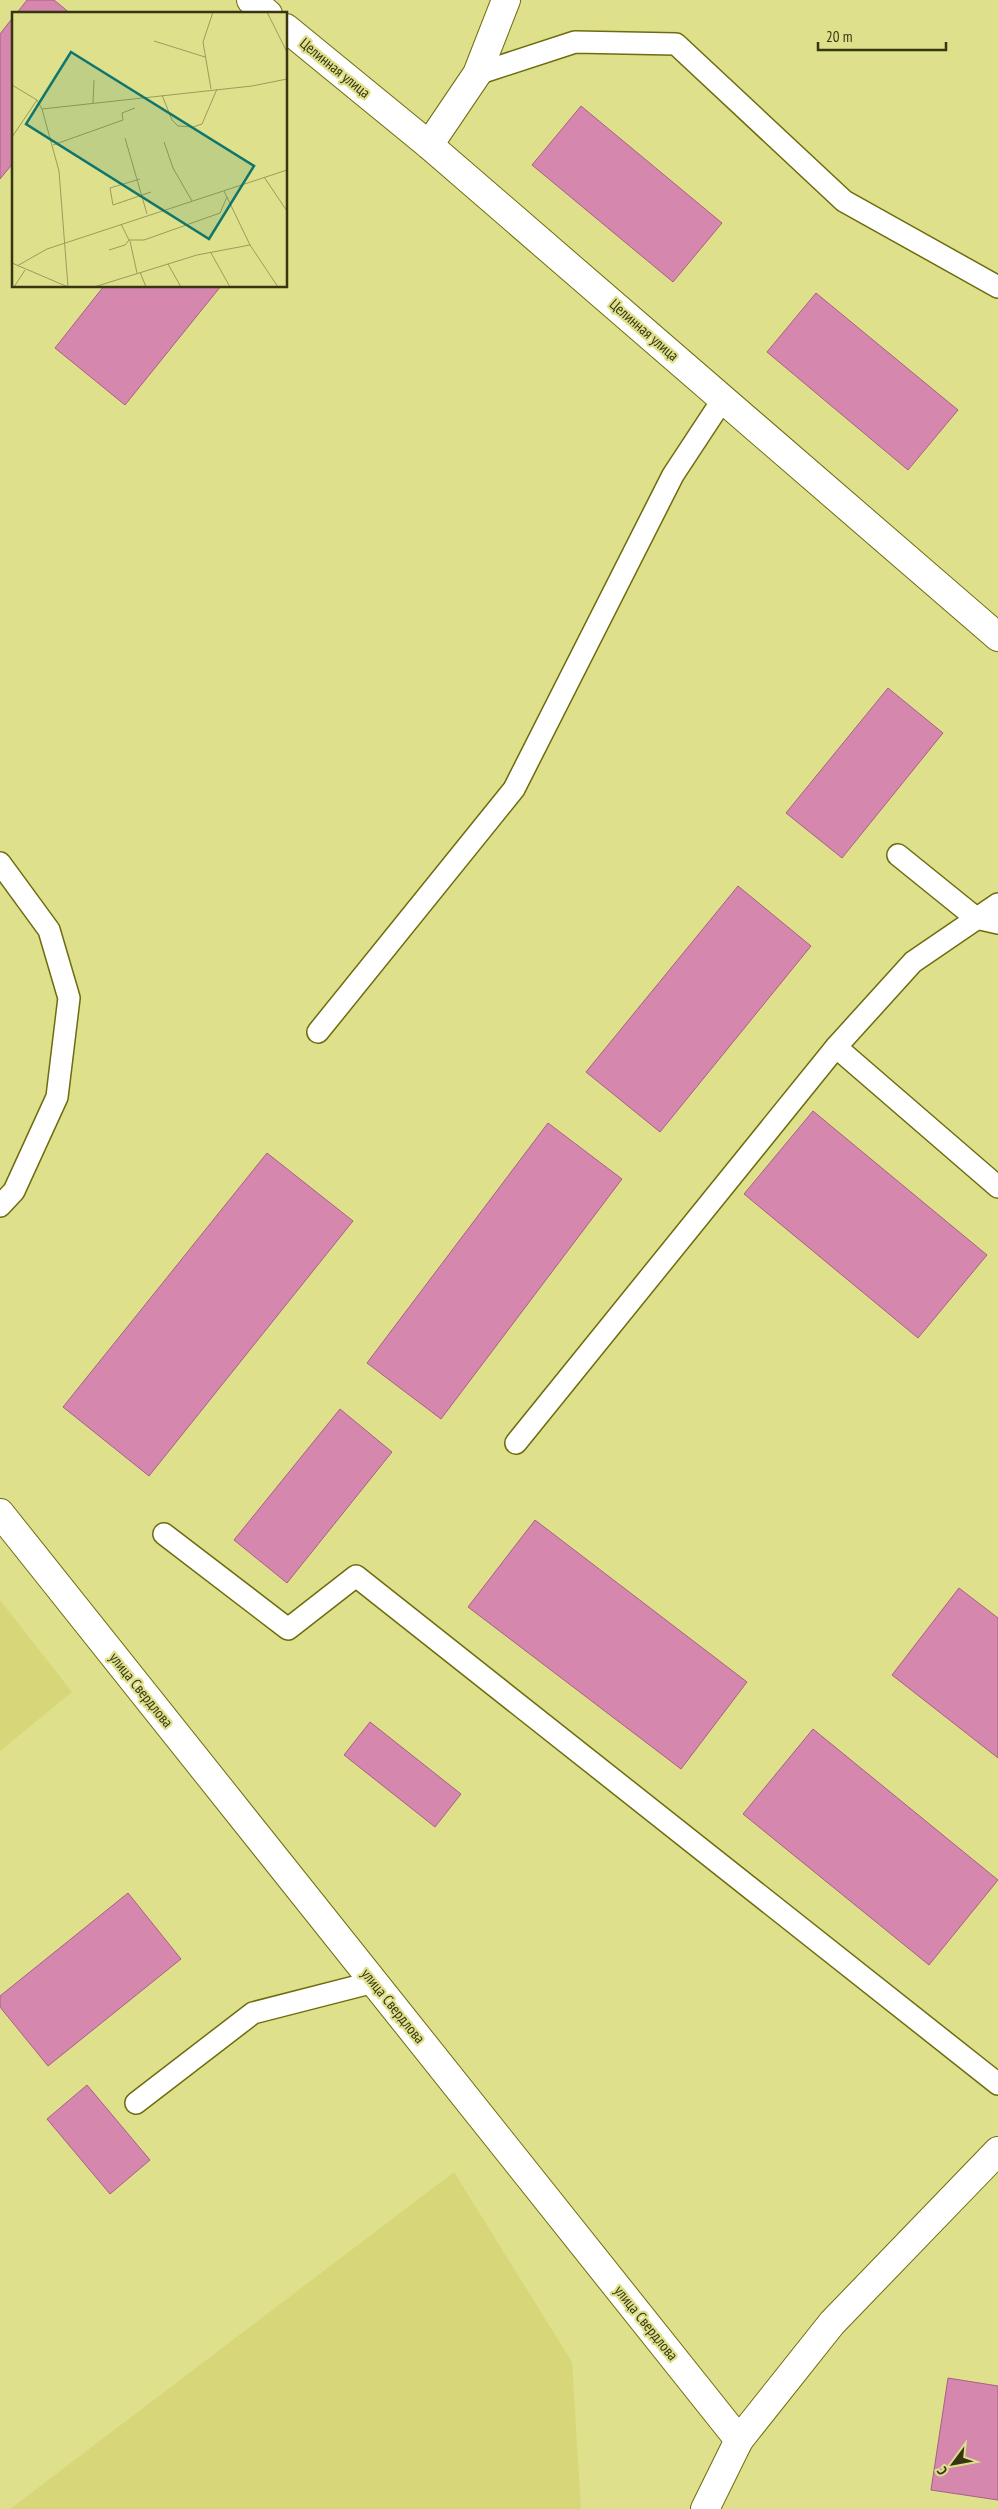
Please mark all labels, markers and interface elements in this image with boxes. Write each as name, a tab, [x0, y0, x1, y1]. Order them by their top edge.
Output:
inset map	[12, 12, 288, 288]
scale bar	[818, 20, 946, 52]
text: 20 m	[826, 27, 852, 46]
street label: Целинная улица	[296, 33, 374, 102]
street label: Целинная улица	[606, 294, 683, 365]
street label: улица Свердлова	[105, 1648, 177, 1731]
street label: улица Свердлова	[357, 1964, 429, 2047]
street label: улица Свердлова	[610, 2281, 682, 2364]
north arrow	[928, 2439, 978, 2489]
text: С	[932, 2463, 951, 2478]

